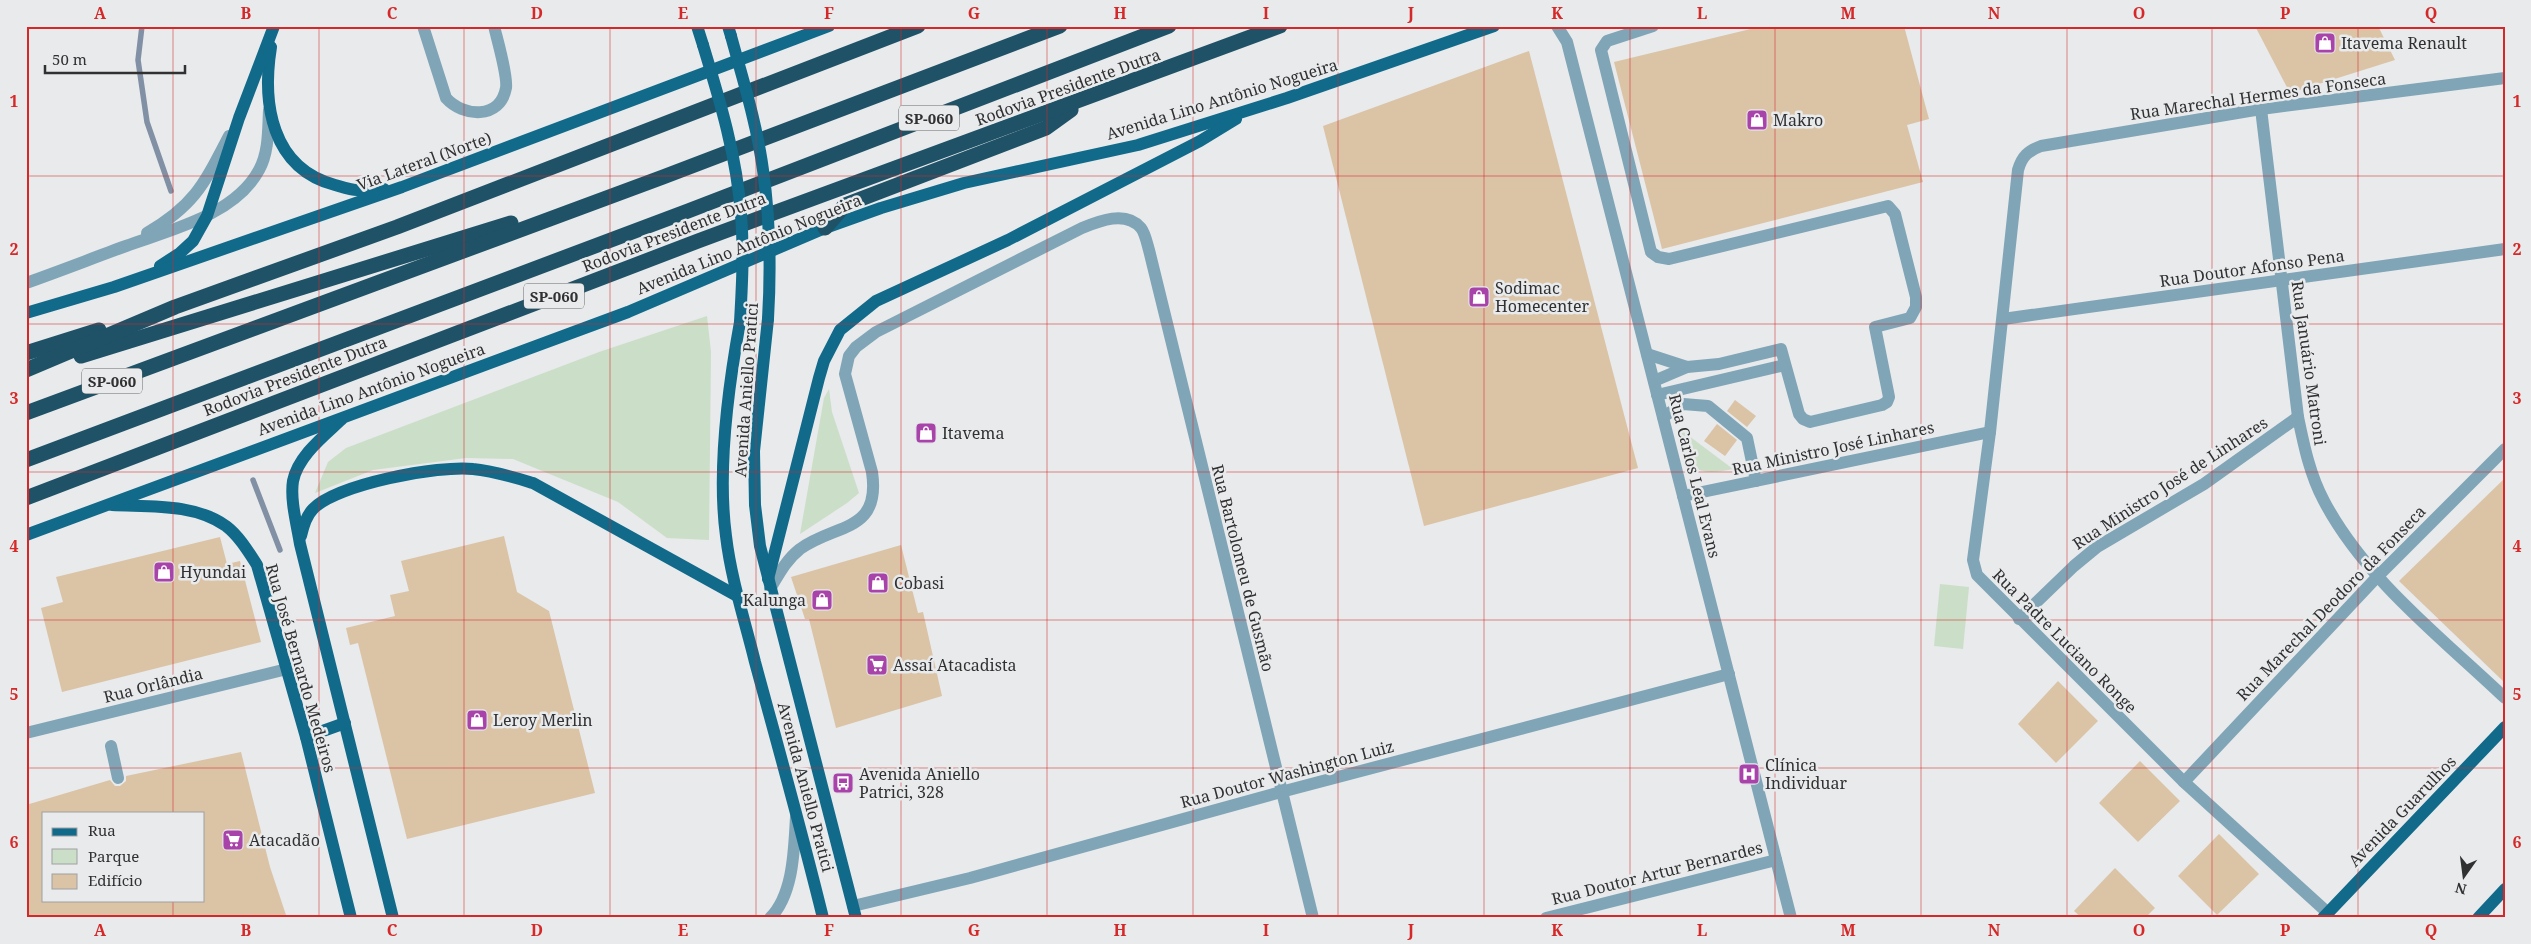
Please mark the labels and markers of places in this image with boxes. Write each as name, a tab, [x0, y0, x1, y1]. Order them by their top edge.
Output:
shop icon: Itavema Renault	[2313, 31, 2337, 55]
place label: Itavema Renault	[2341, 32, 2467, 54]
shop icon: Makro	[1745, 108, 1769, 132]
place label: Makro	[1773, 109, 1823, 131]
place label: Sodimac Homecenter	[1495, 277, 1590, 317]
shop icon: Sodimac Homecenter	[1467, 285, 1491, 309]
shop icon: Itavema	[914, 421, 938, 445]
place label: Itavema	[942, 422, 1004, 444]
shop icon: Hyundai	[152, 560, 176, 584]
place label: Hyundai	[180, 561, 246, 583]
shop icon: Cobasi	[866, 571, 890, 595]
place label: Cobasi	[894, 572, 944, 594]
shop icon: Kalunga	[810, 588, 834, 612]
place label: Kalunga	[743, 589, 806, 611]
supermarket icon: Assaí Atacadista	[865, 653, 889, 677]
place label: Assaí Atacadista	[893, 654, 1017, 676]
shop icon: Leroy Merlin	[465, 708, 489, 732]
place label: Leroy Merlin	[493, 709, 593, 731]
place label: Clínica Individuar	[1765, 754, 1848, 794]
hospital icon: Clínica Individuar	[1737, 762, 1761, 786]
place label: Avenida Aniello Patrici, 328	[859, 763, 980, 803]
bus stop icon: Avenida Aniello Patrici, 328	[831, 771, 855, 795]
supermarket icon: Atacadão	[221, 828, 245, 852]
place label: Atacadão	[249, 829, 320, 851]

